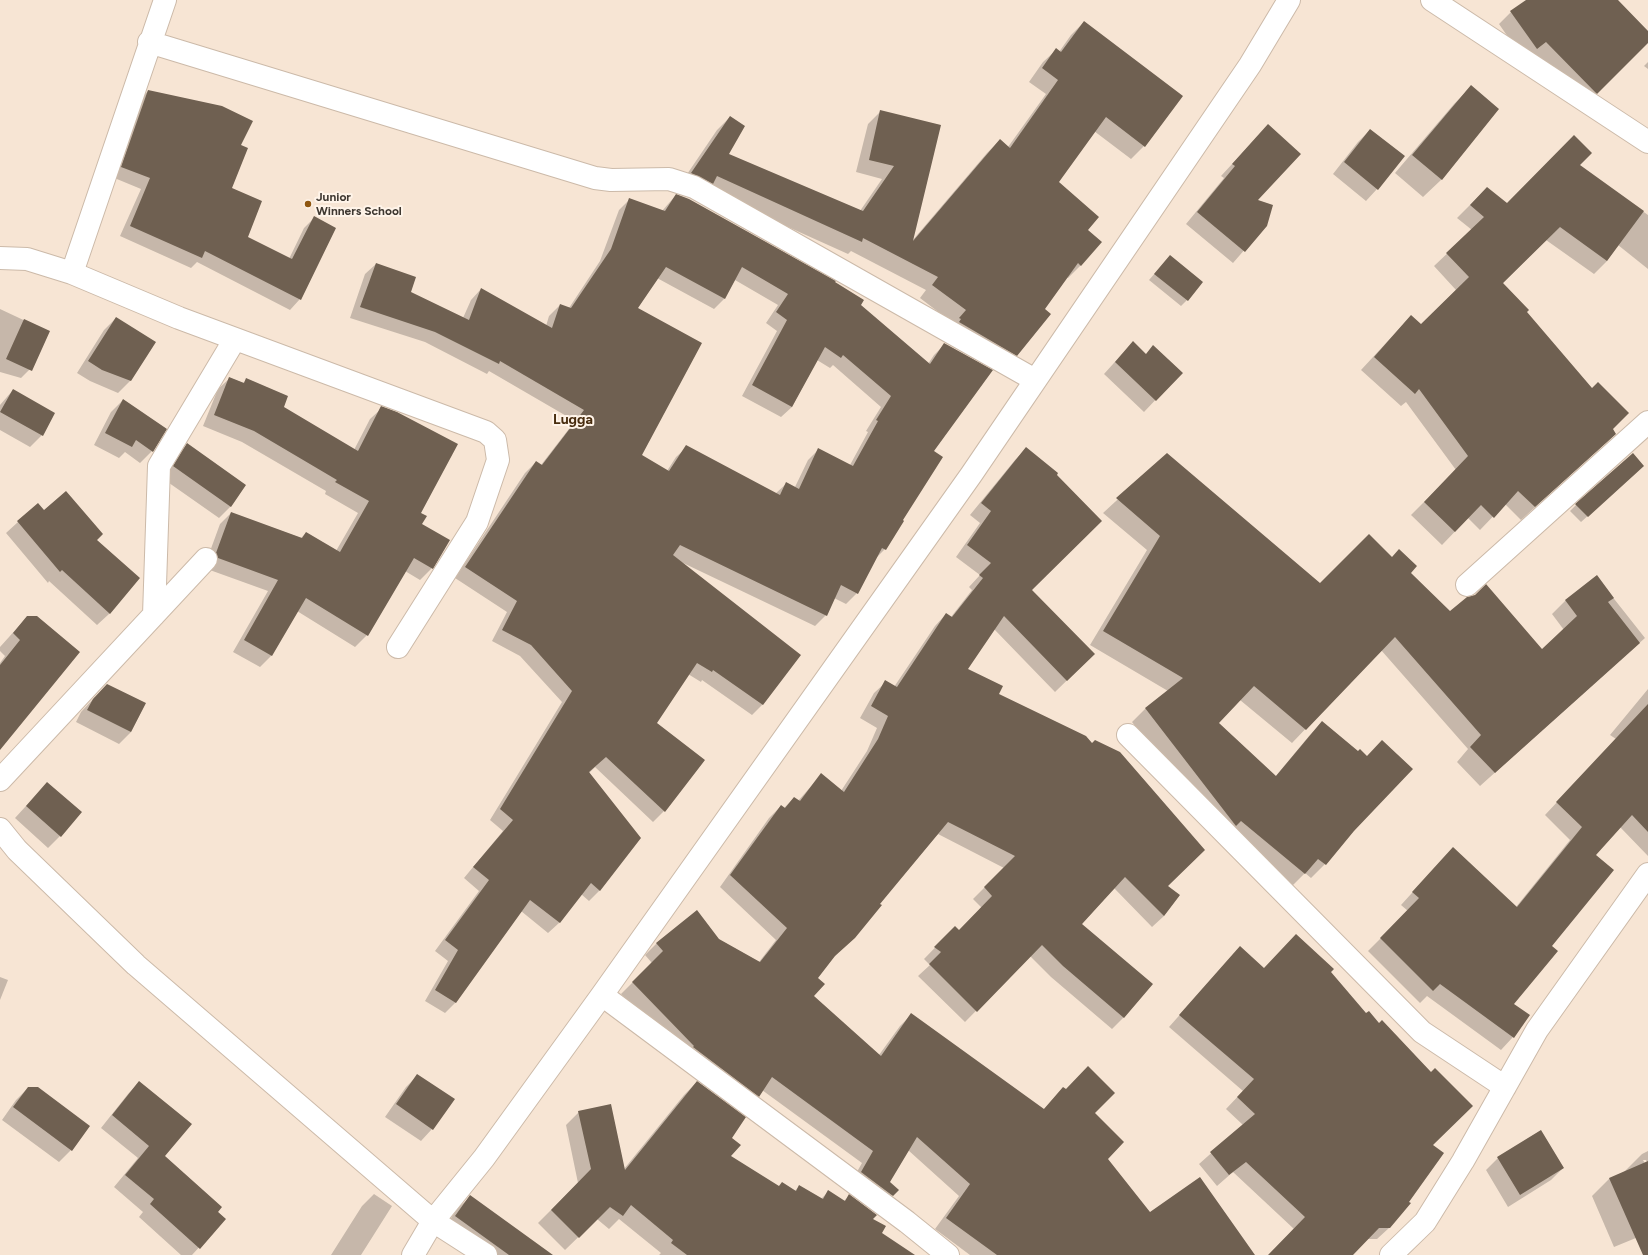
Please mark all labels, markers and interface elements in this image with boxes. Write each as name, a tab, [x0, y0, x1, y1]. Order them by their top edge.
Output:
place label: Junior Winners School	[316, 190, 402, 218]
marker: Junior Winners School	[303, 199, 313, 209]
district label: Lugga	[553, 412, 593, 428]

